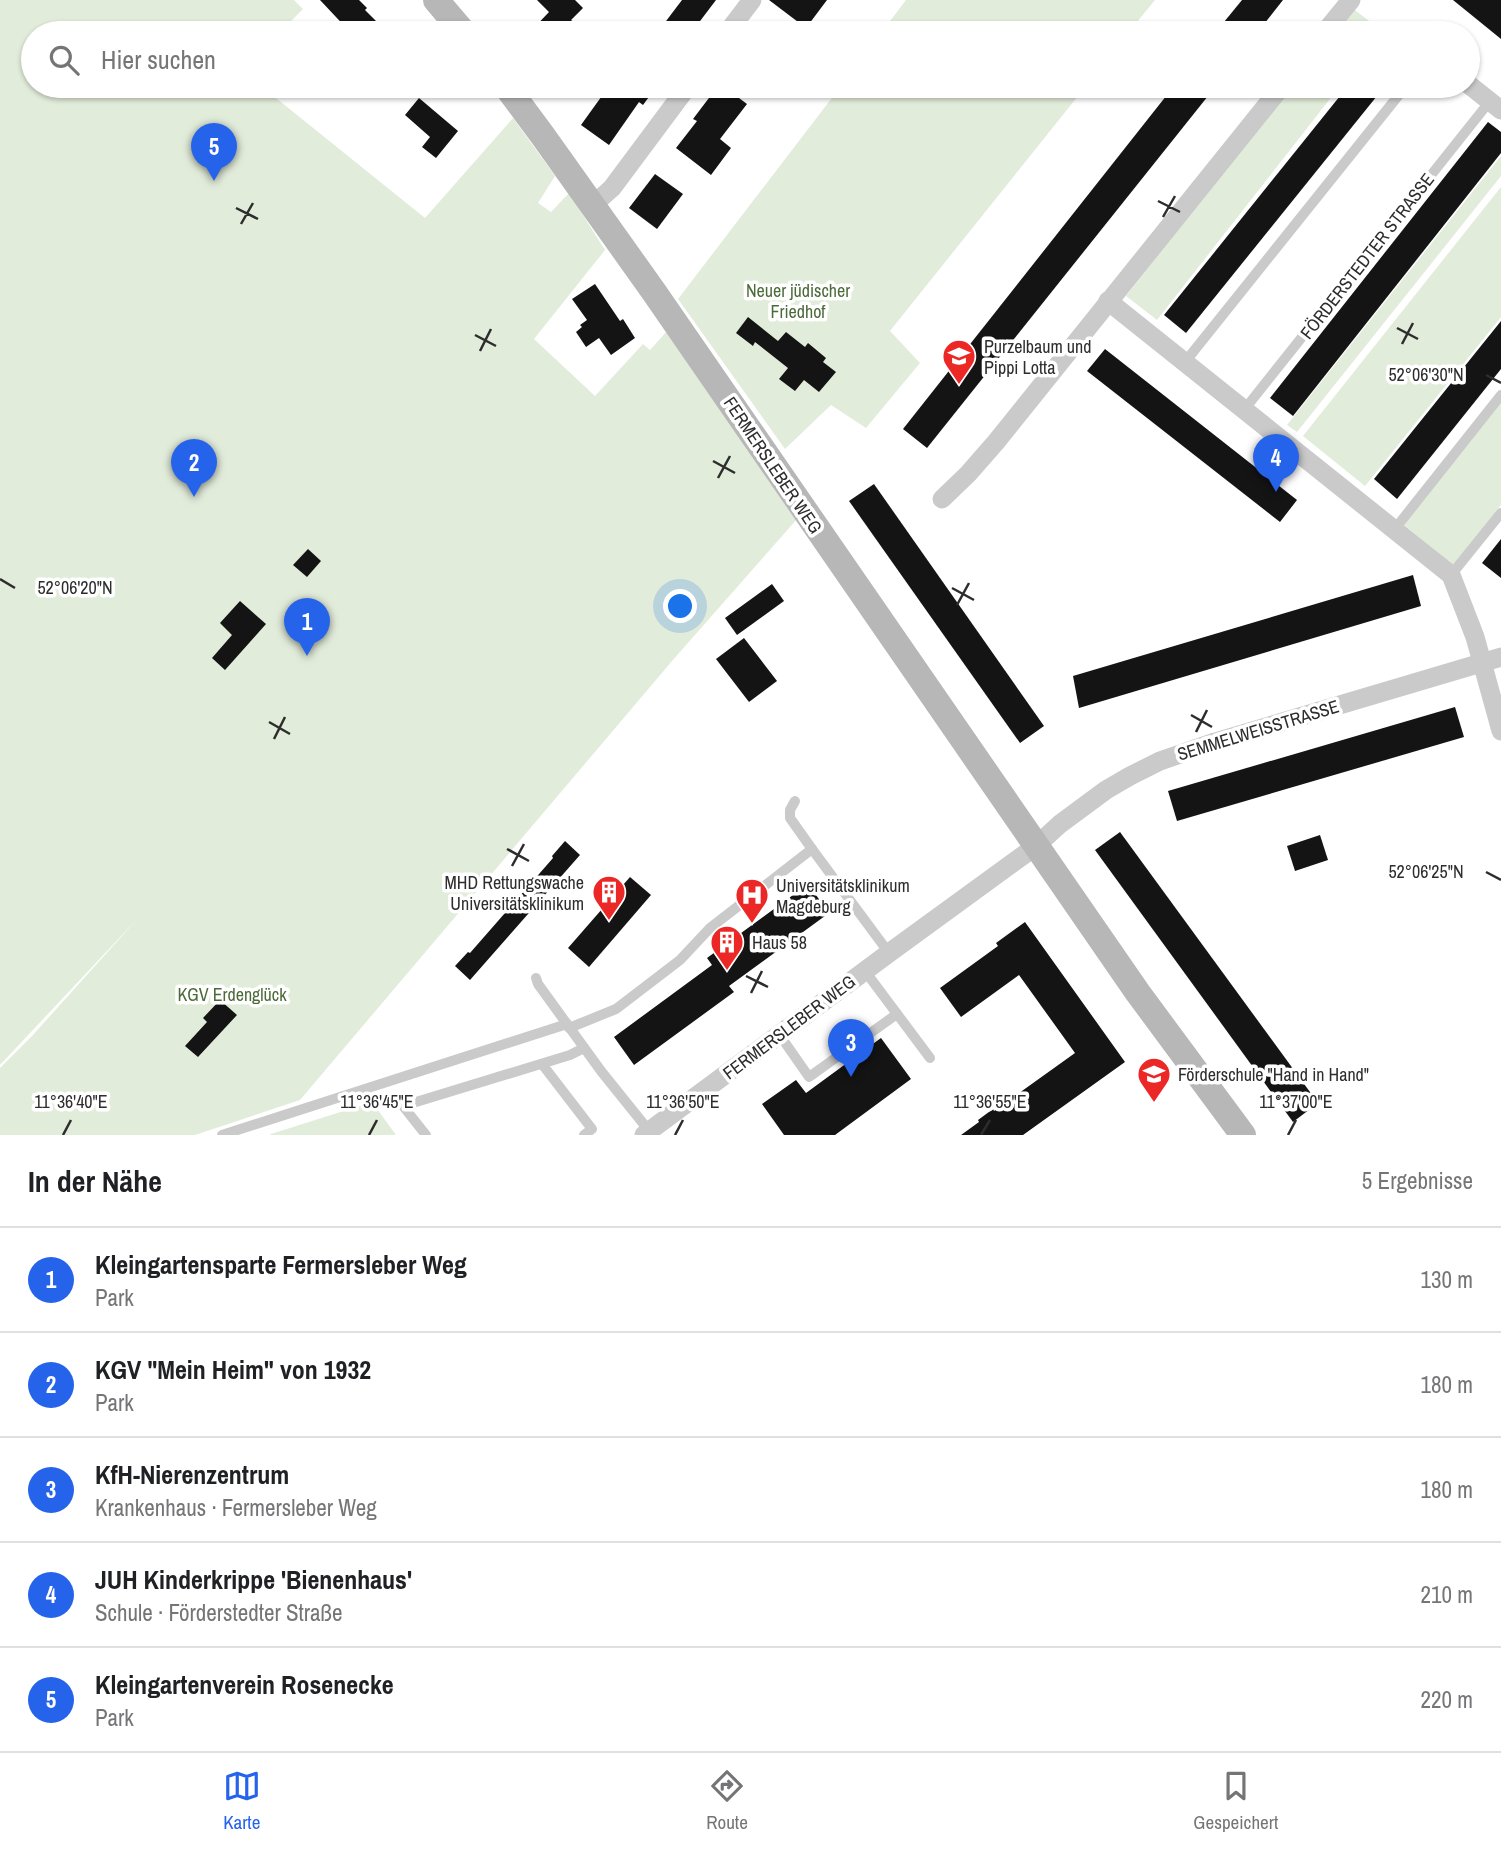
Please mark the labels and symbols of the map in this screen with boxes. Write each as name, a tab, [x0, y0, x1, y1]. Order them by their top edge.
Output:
pin: 5	[191, 123, 237, 181]
street label: FÖRDERSTEDTER STRASSE	[1294, 168, 1440, 344]
park label: Neuer jüdischer Friedhof	[746, 278, 850, 324]
place label: Purzelbaum und Pippi Lotta	[984, 334, 1091, 380]
school or university icon: Purzelbaum und Pippi Lotta	[940, 337, 978, 386]
text: 52°06'30"N	[1388, 362, 1464, 387]
street label: FERMERSLEBER WEG	[718, 392, 828, 538]
pin: 4	[1253, 434, 1299, 492]
pin: 2	[171, 439, 217, 497]
text: 52°06'20"N	[37, 575, 113, 600]
your location	[663, 589, 697, 623]
pin: 1	[284, 598, 330, 656]
street label: SEMMELWEISSTRASSE	[1174, 694, 1342, 766]
text: 52°06'25"N	[1388, 859, 1464, 884]
place label: MHD Rettungswache Universitätsklinikum	[445, 870, 584, 916]
building icon: MHD Rettungswache Universitätsklinikum	[590, 873, 628, 922]
place label: Universitätsklinikum Magdeburg	[776, 873, 910, 919]
hospital icon: Universitätsklinikum Magdeburg	[733, 876, 771, 925]
building icon: Haus 58	[708, 923, 746, 972]
place label: Haus 58	[752, 930, 807, 955]
street label: FERMERSLEBER WEG	[718, 969, 860, 1085]
park label: KGV Erdenglück	[177, 982, 287, 1007]
pin: 3	[828, 1019, 874, 1077]
school or university icon: Förderschule "Hand in Hand"	[1135, 1055, 1173, 1104]
place label: Förderschule "Hand in Hand"	[1178, 1062, 1369, 1087]
text: 11°36'40"E	[34, 1089, 108, 1114]
text: 11°36'45"E	[340, 1089, 414, 1114]
text: 11°36'50"E	[646, 1089, 720, 1114]
text: 11°36'55"E	[953, 1089, 1027, 1114]
text: 11°37'00"E	[1259, 1089, 1333, 1114]

